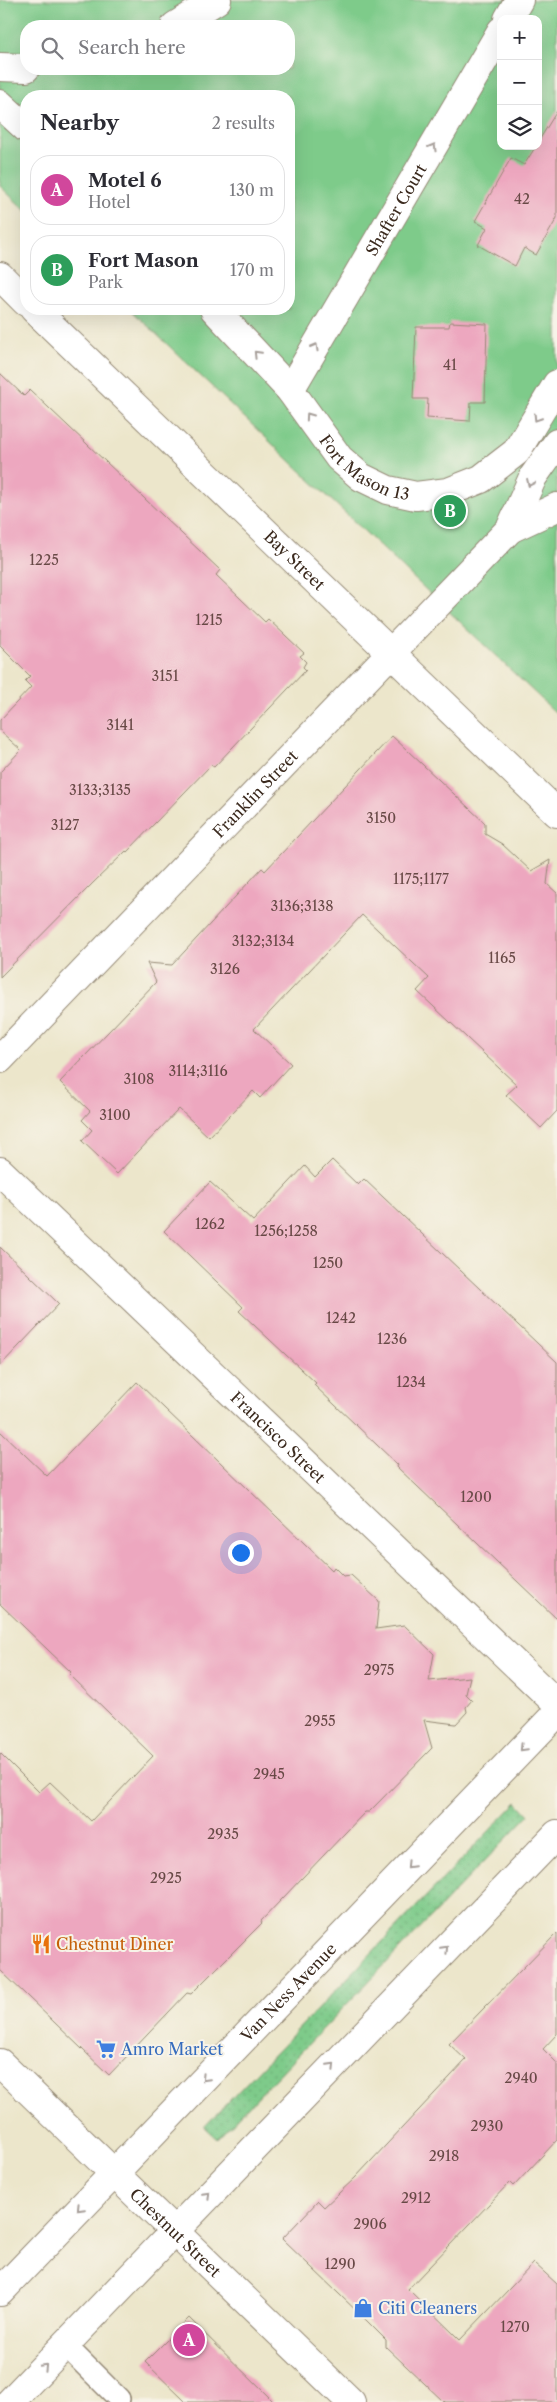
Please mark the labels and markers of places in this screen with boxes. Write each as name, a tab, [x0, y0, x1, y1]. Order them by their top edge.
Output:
pin: B	[434, 492, 466, 530]
restaurant icon: Chestnut Diner	[30, 1933, 52, 1955]
place label: Chestnut Diner	[56, 1934, 173, 1954]
supermarket icon: Amro Market	[95, 2038, 117, 2060]
place label: Amro Market	[120, 2039, 223, 2059]
shop icon: Citi Cleaners	[352, 2297, 374, 2319]
place label: Citi Cleaners	[378, 2298, 477, 2318]
pin: A	[173, 2321, 205, 2359]

